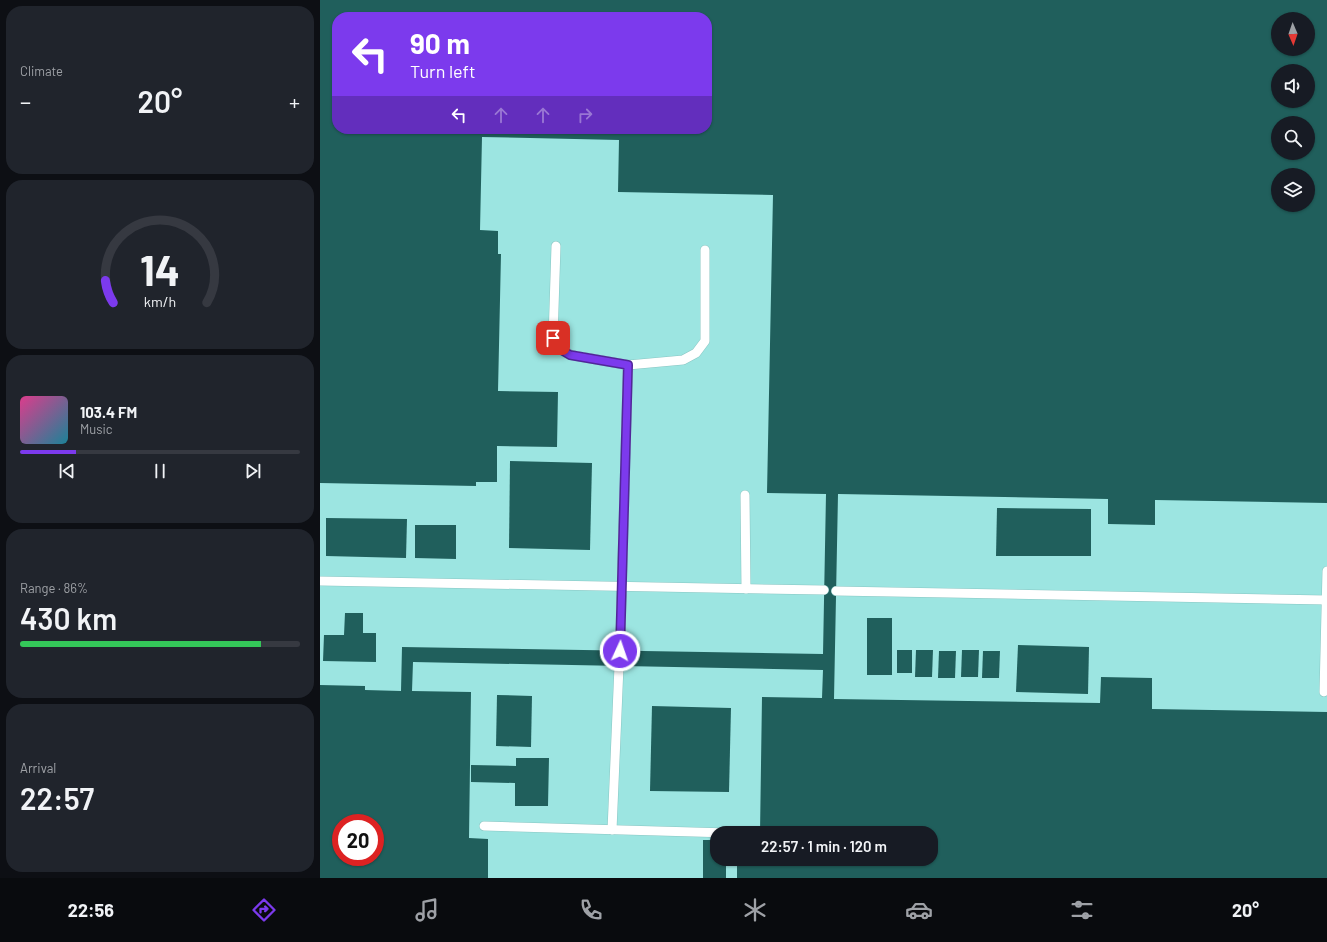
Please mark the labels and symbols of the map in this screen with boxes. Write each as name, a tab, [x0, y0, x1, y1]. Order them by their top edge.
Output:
north arrow	[1271, 12, 1315, 56]
pin	[536, 321, 570, 355]
position arrow	[599, 630, 641, 672]
speed limit sign: 20	[332, 814, 384, 866]

